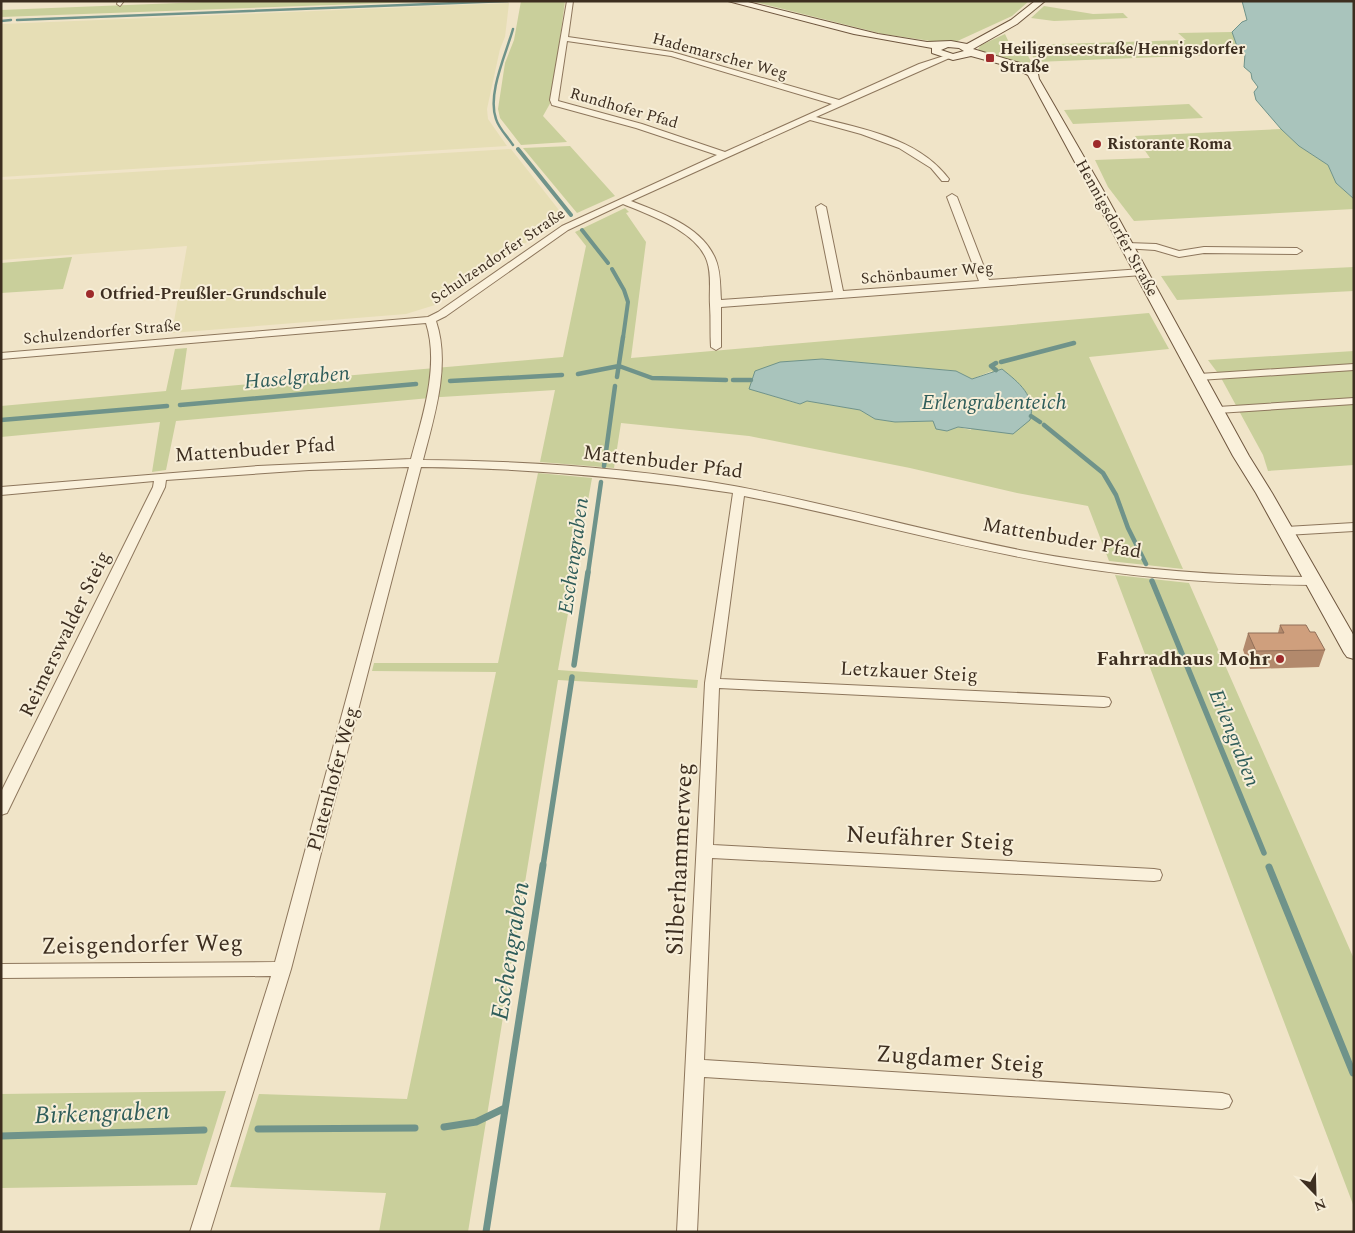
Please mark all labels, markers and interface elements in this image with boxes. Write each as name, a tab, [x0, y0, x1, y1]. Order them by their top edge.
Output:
street label: Hademarscher Weg	[650, 26, 790, 86]
place label: Heiligenseestraße/Hennigsdorfer Straße	[1000, 37, 1245, 79]
marker: Heiligenseestraße/Hennigsdorfer Straße	[984, 52, 996, 64]
street label: Rundhofer Pfad	[567, 81, 681, 135]
place label: Ristorante Roma	[1107, 132, 1232, 156]
marker: Ristorante Roma	[1091, 138, 1103, 150]
street label: Hennigsdorfer Straße	[1069, 155, 1165, 301]
street label: Schulzendorfer Straße	[426, 202, 570, 310]
street label: Schönbaumer Weg	[860, 255, 994, 291]
place label: Otfried-Preußler-Grundschule	[100, 282, 327, 306]
marker: Otfried-Preußler-Grundschule	[84, 288, 96, 300]
street label: Schulzendorfer Straße	[22, 313, 182, 351]
water label: Haselgraben	[243, 357, 351, 399]
water label: Erlengrabenteich	[921, 387, 1067, 419]
street label: Mattenbuder Pfad	[174, 429, 336, 471]
street label: Mattenbuder Pfad	[581, 437, 745, 487]
water label: Eschengraben	[550, 496, 598, 616]
street label: Mattenbuder Pfad	[980, 509, 1144, 567]
street label: Reimerswalder Steig	[12, 546, 118, 722]
place label: Fahrradhaus Mohr	[1096, 644, 1270, 674]
street label: Letzkauer Steig	[839, 653, 979, 691]
marker: Fahrradhaus Mohr	[1274, 653, 1286, 665]
water label: Erlengraben	[1200, 684, 1268, 792]
street label: Platenhofer Weg	[299, 703, 367, 855]
street label: Silberhammerweg	[657, 762, 703, 956]
street label: Neufährer Steig	[845, 817, 1015, 861]
water label: Eschengraben	[481, 879, 541, 1023]
street label: Zeisgendorfer Weg	[41, 925, 243, 965]
street label: Zugdamer Steig	[875, 1036, 1045, 1084]
water label: Birkengraben	[34, 1093, 170, 1135]
north arrow	[1290, 1168, 1340, 1218]
text: N	[1311, 1193, 1329, 1216]

